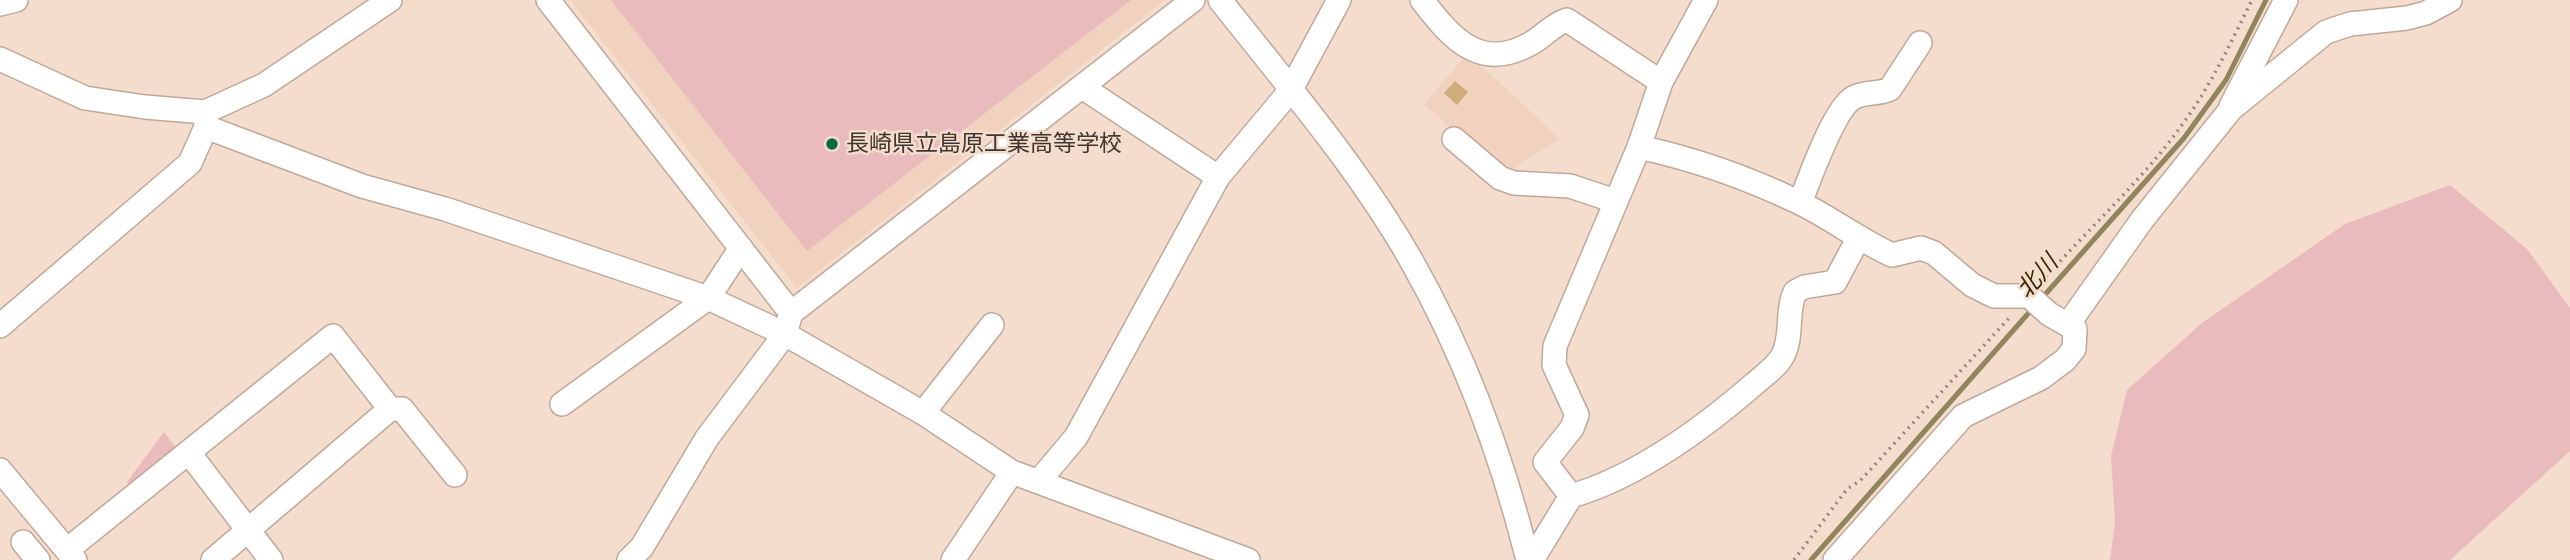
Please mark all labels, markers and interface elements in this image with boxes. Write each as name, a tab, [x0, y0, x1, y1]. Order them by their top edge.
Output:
place label: 長崎県立島原工業高等学校	[846, 130, 1122, 158]
marker: 長崎県立島原工業高等学校	[824, 136, 840, 152]
water label: 北川	[2011, 250, 2065, 304]

